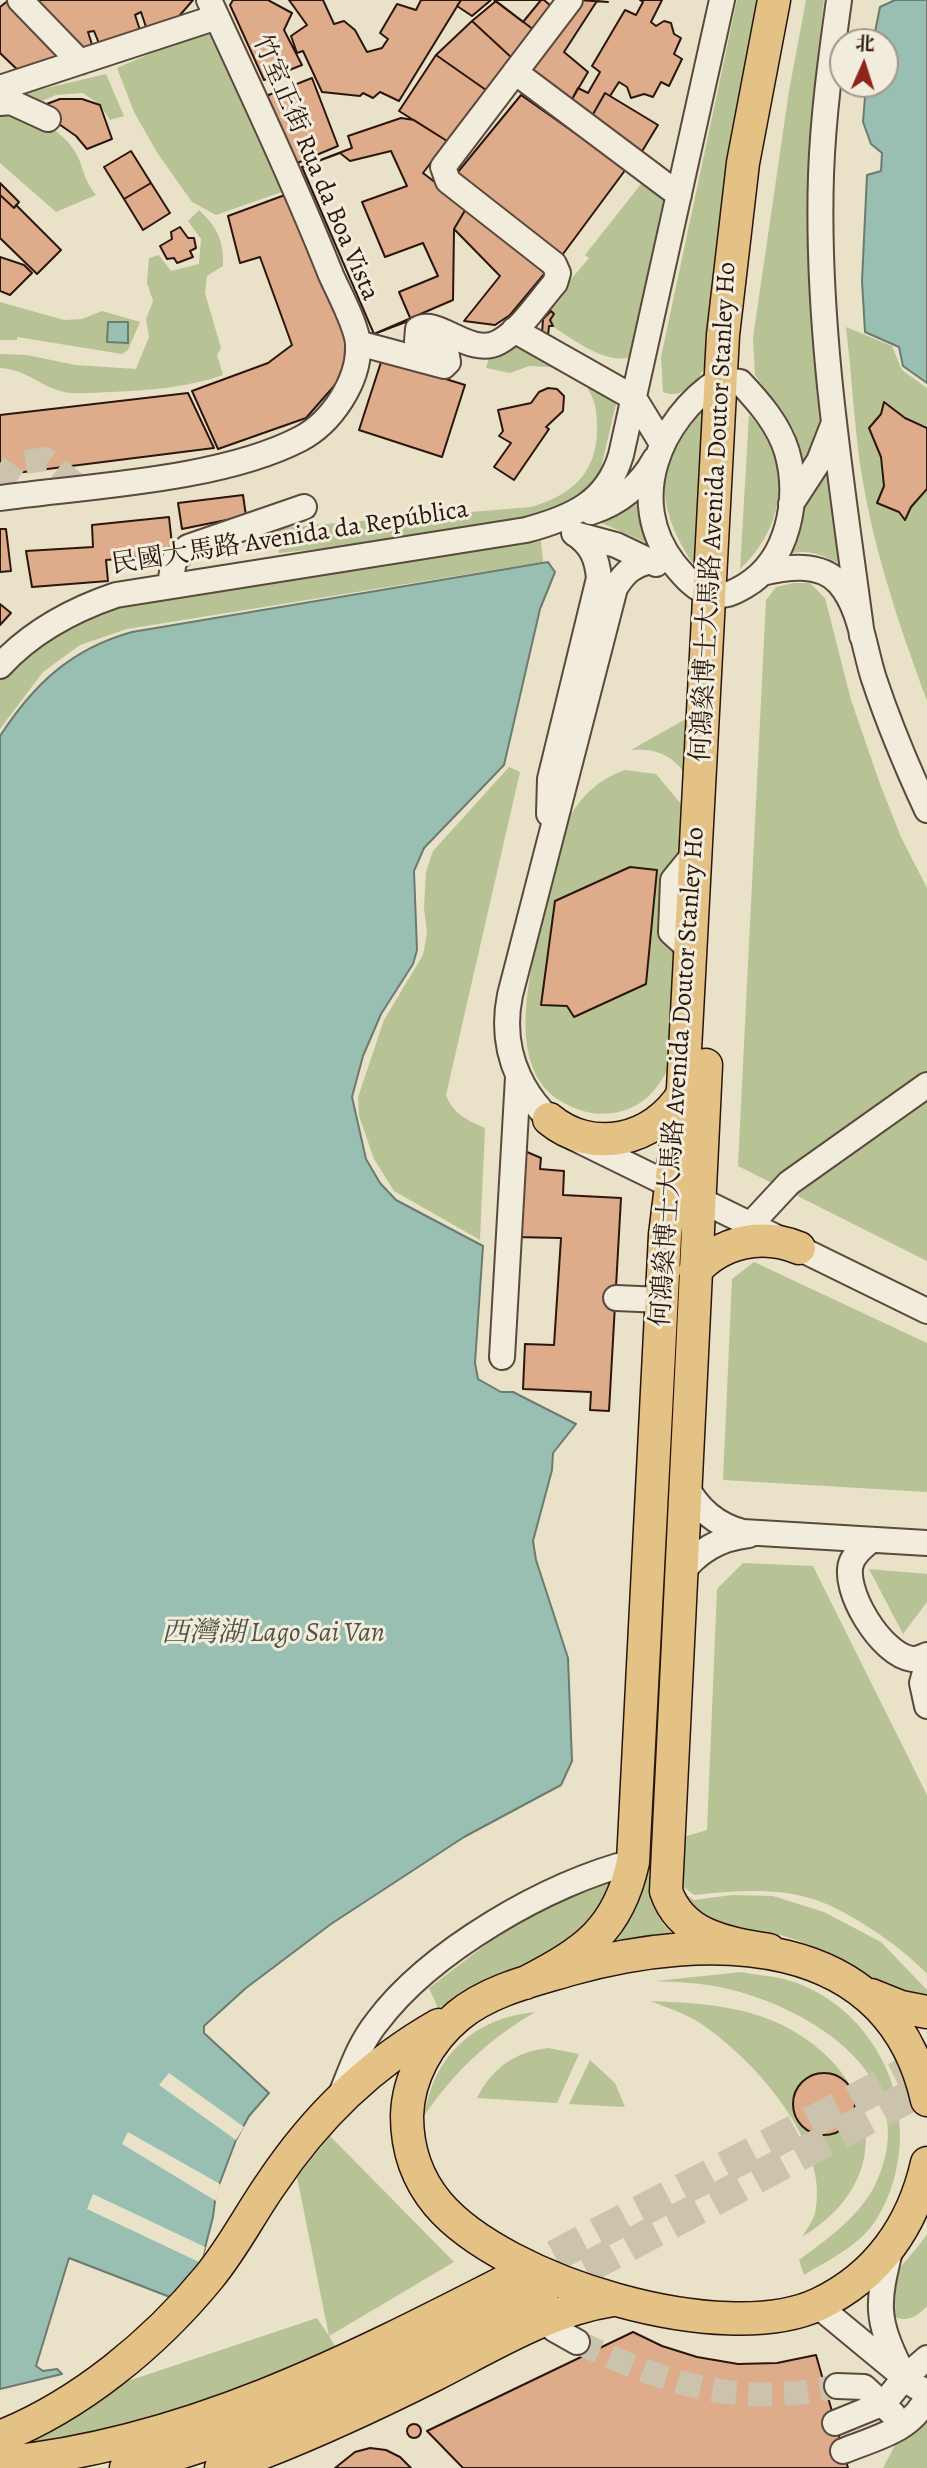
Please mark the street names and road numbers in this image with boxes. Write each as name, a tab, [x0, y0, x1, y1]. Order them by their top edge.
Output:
street label: 竹室正街 Rua da Boa Vista	[245, 30, 385, 306]
street label: 何鴻燊博士大馬路 Avenida Doutor Stanley Ho	[686, 261, 744, 763]
street label: 民國大馬路 Avenida da República	[109, 494, 471, 582]
street label: 何鴻燊博士大馬路 Avenida Doutor Stanley Ho	[646, 826, 712, 1328]

